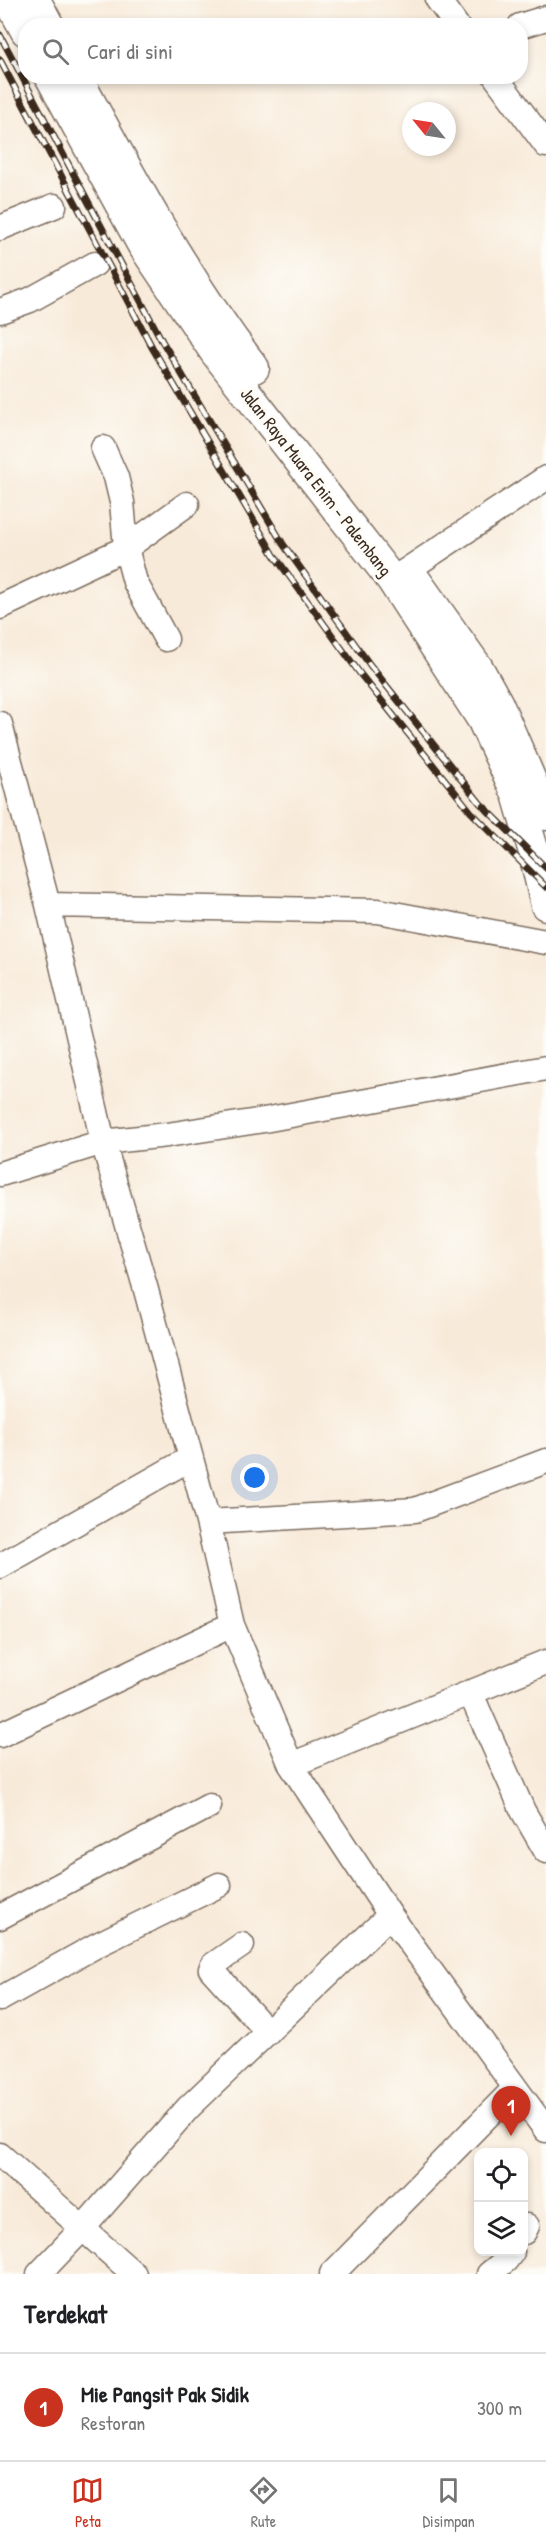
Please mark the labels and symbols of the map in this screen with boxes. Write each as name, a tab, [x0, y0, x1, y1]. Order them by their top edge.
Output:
north arrow	[402, 102, 456, 156]
street label: Jalan Raya Muara Enim - Palembang	[235, 382, 398, 581]
your location	[240, 1463, 269, 1492]
pin: 1	[492, 2086, 530, 2136]

